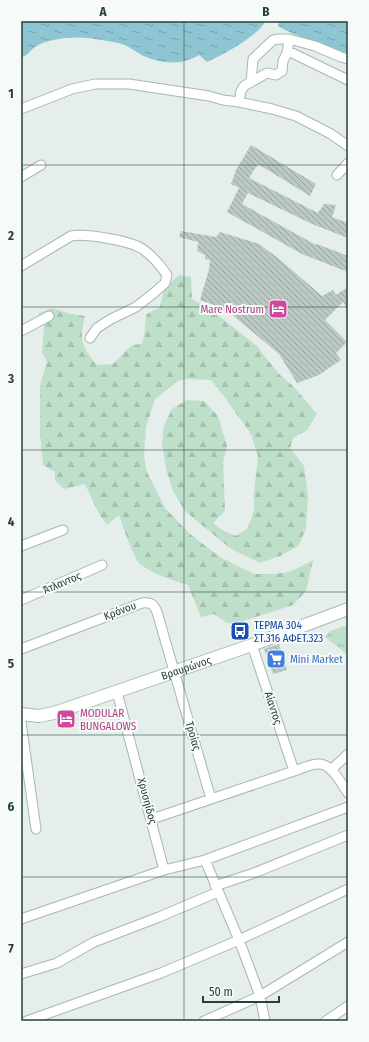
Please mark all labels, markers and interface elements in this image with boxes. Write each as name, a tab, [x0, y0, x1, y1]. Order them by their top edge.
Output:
text: A	[98, 4, 107, 19]
text: B	[262, 4, 270, 19]
text: 1	[8, 86, 14, 101]
text: 2	[7, 228, 14, 243]
hotel icon: Mare Nostrum	[267, 298, 289, 320]
place label: Mare Nostrum	[200, 303, 264, 316]
text: 3	[7, 371, 14, 386]
text: 4	[8, 514, 15, 529]
street label: Άτλαντος	[41, 569, 83, 597]
street label: Κρόνου	[102, 599, 138, 623]
place label: ΤΕΡΜΑ 304 ΣΤ.316 ΑΦΕΤ.323	[254, 619, 323, 645]
bus stop icon: ΤΕΡΜΑ 304 ΣΤ.316 ΑΦΕΤ.323	[229, 620, 251, 642]
supermarket icon: Mini Market	[265, 648, 287, 670]
street label: Βραυρώνος	[159, 653, 213, 682]
place label: Mini Market	[290, 653, 343, 666]
text: 5	[8, 656, 14, 671]
street label: Αίαντος	[262, 690, 285, 727]
place label: MODULAR BUNGALOWS	[80, 707, 137, 733]
hotel icon: MODULAR BUNGALOWS	[55, 708, 77, 730]
street label: Τροίας	[183, 720, 203, 752]
street label: Χρυσηίδος	[135, 776, 160, 826]
text: 6	[8, 799, 15, 814]
text: 7	[8, 941, 14, 956]
scale bar	[203, 978, 279, 1004]
text: 50 m	[209, 985, 233, 999]

